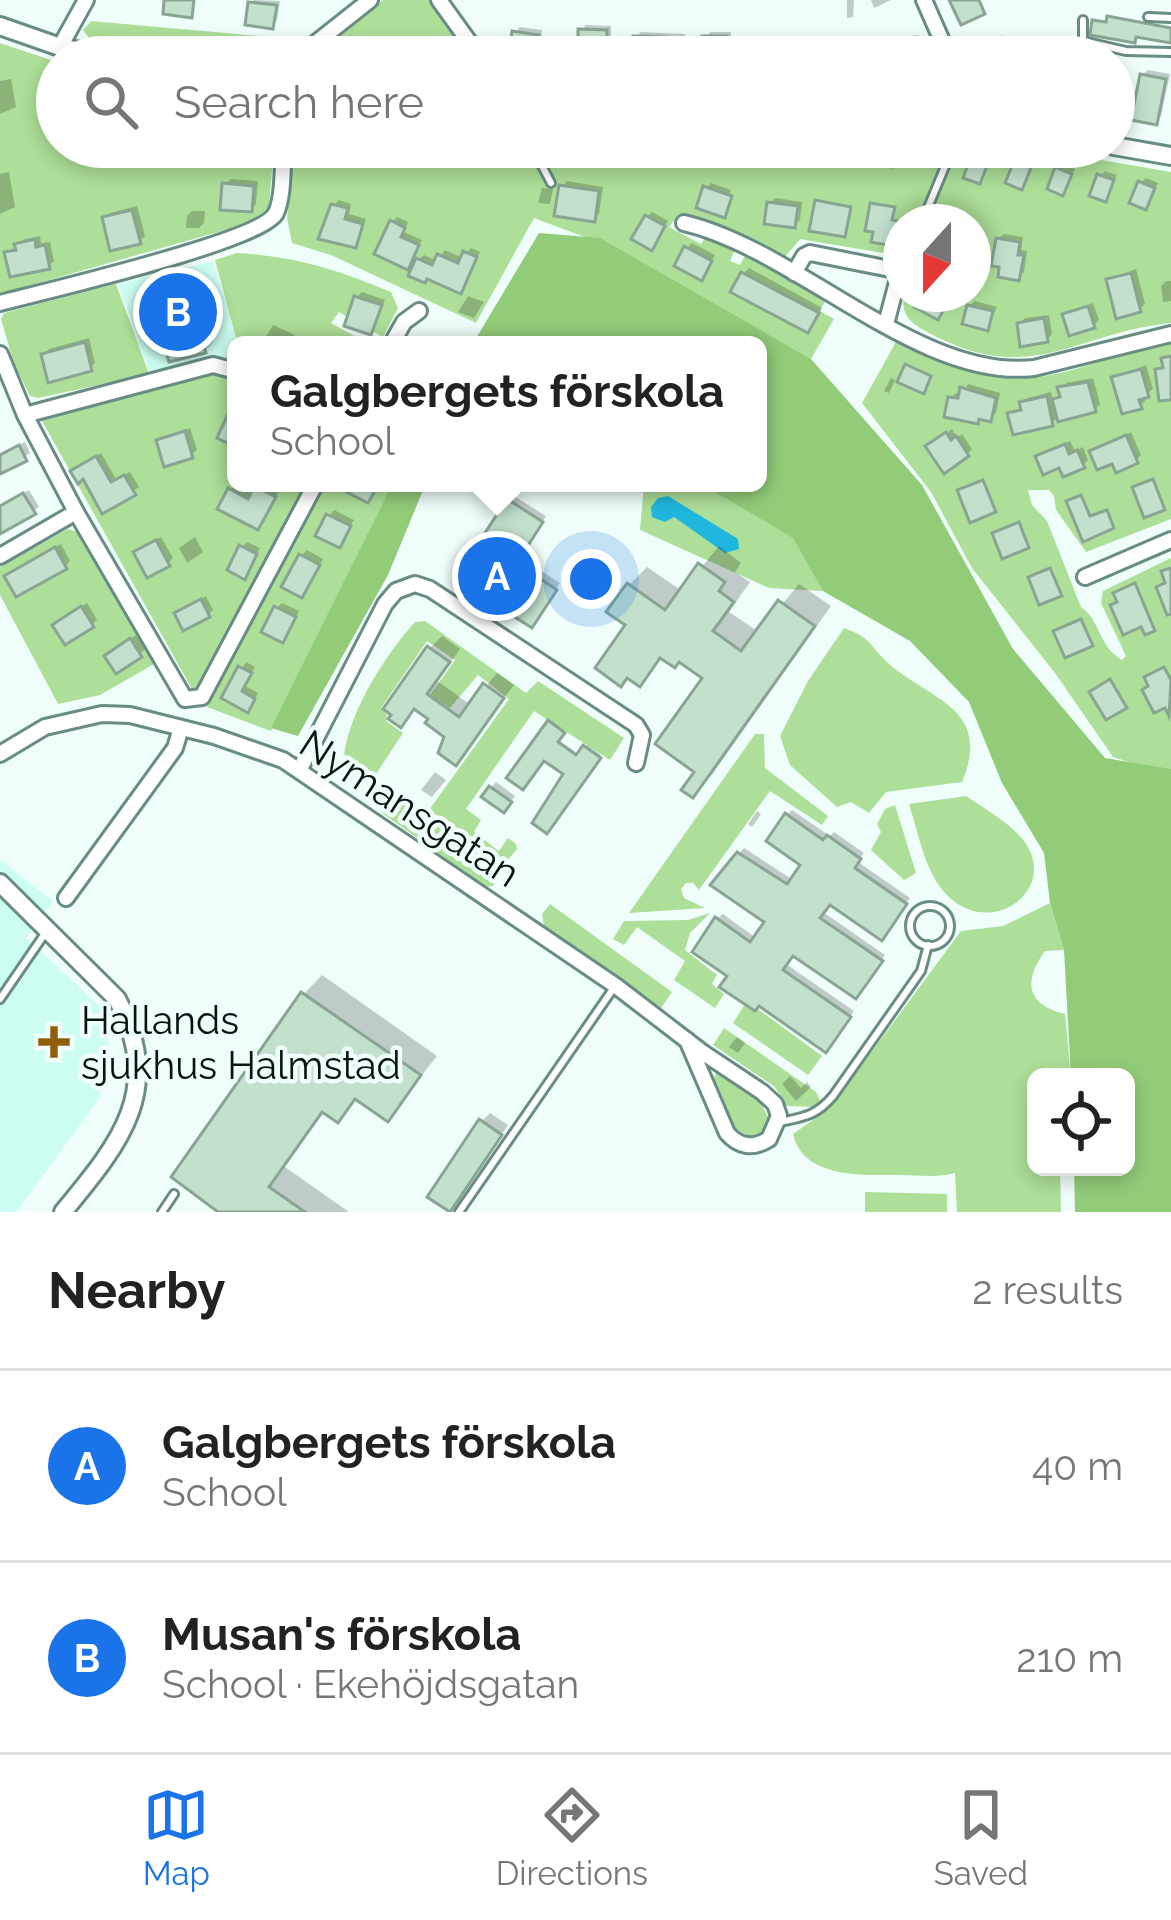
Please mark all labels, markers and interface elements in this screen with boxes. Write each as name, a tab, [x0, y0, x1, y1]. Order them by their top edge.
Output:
search box	[36, 36, 1135, 168]
icon: search	[78, 69, 144, 135]
text: Search here	[174, 76, 424, 129]
north arrow	[883, 204, 991, 312]
pin: B	[139, 267, 217, 357]
popup	[227, 336, 767, 492]
text: Galgbergets förskola	[270, 365, 724, 418]
text: School	[270, 418, 395, 464]
pin: A	[458, 531, 536, 621]
your location	[561, 549, 621, 609]
street label: Nymansgatan	[292, 720, 528, 896]
place label: Hallands sjukhus Halmstad	[81, 997, 401, 1088]
marker: Hallands sjukhus Halmstad	[38, 1026, 70, 1058]
map controls	[1027, 1068, 1135, 1176]
button: locate	[1027, 1068, 1135, 1176]
text: Nearby	[48, 1260, 225, 1320]
text: 2 results	[972, 1267, 1123, 1313]
text: Galgbergets förskola	[162, 1416, 616, 1469]
text: A	[74, 1443, 100, 1489]
text: 40 m	[1032, 1443, 1123, 1489]
text: School	[162, 1469, 287, 1515]
text: Musan's förskola	[162, 1608, 521, 1661]
text: B	[74, 1635, 100, 1681]
text: 210 m	[1016, 1635, 1123, 1681]
text: School · Ekehöjdsgatan	[162, 1661, 579, 1707]
tab: Map	[143, 1782, 210, 1893]
tab: Directions	[496, 1782, 648, 1893]
tab: Saved	[934, 1782, 1028, 1893]

